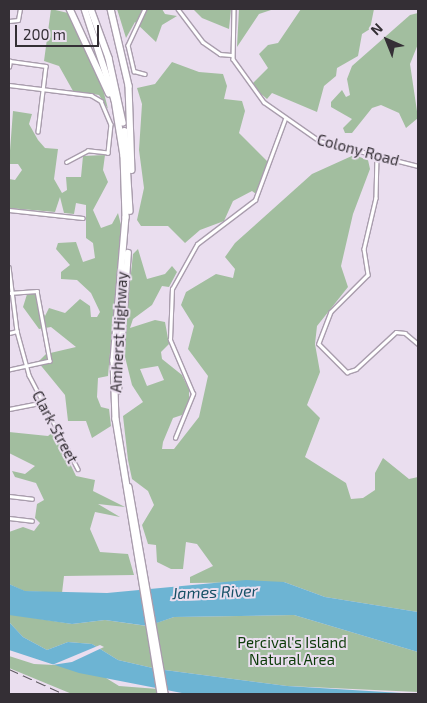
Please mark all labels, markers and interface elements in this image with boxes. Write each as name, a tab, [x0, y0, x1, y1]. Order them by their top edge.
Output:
scale bar	[18, 15, 101, 47]
north arrow	[362, 15, 412, 65]
text: N	[367, 19, 386, 38]
text: 200 m	[23, 25, 66, 43]
street label: Colony Road	[315, 130, 401, 170]
street label: Amherst Highway	[107, 271, 131, 393]
street label: Clark Street	[28, 387, 82, 467]
water label: James River	[172, 581, 258, 603]
park label: Percival's Island Natural Area	[237, 633, 347, 668]

